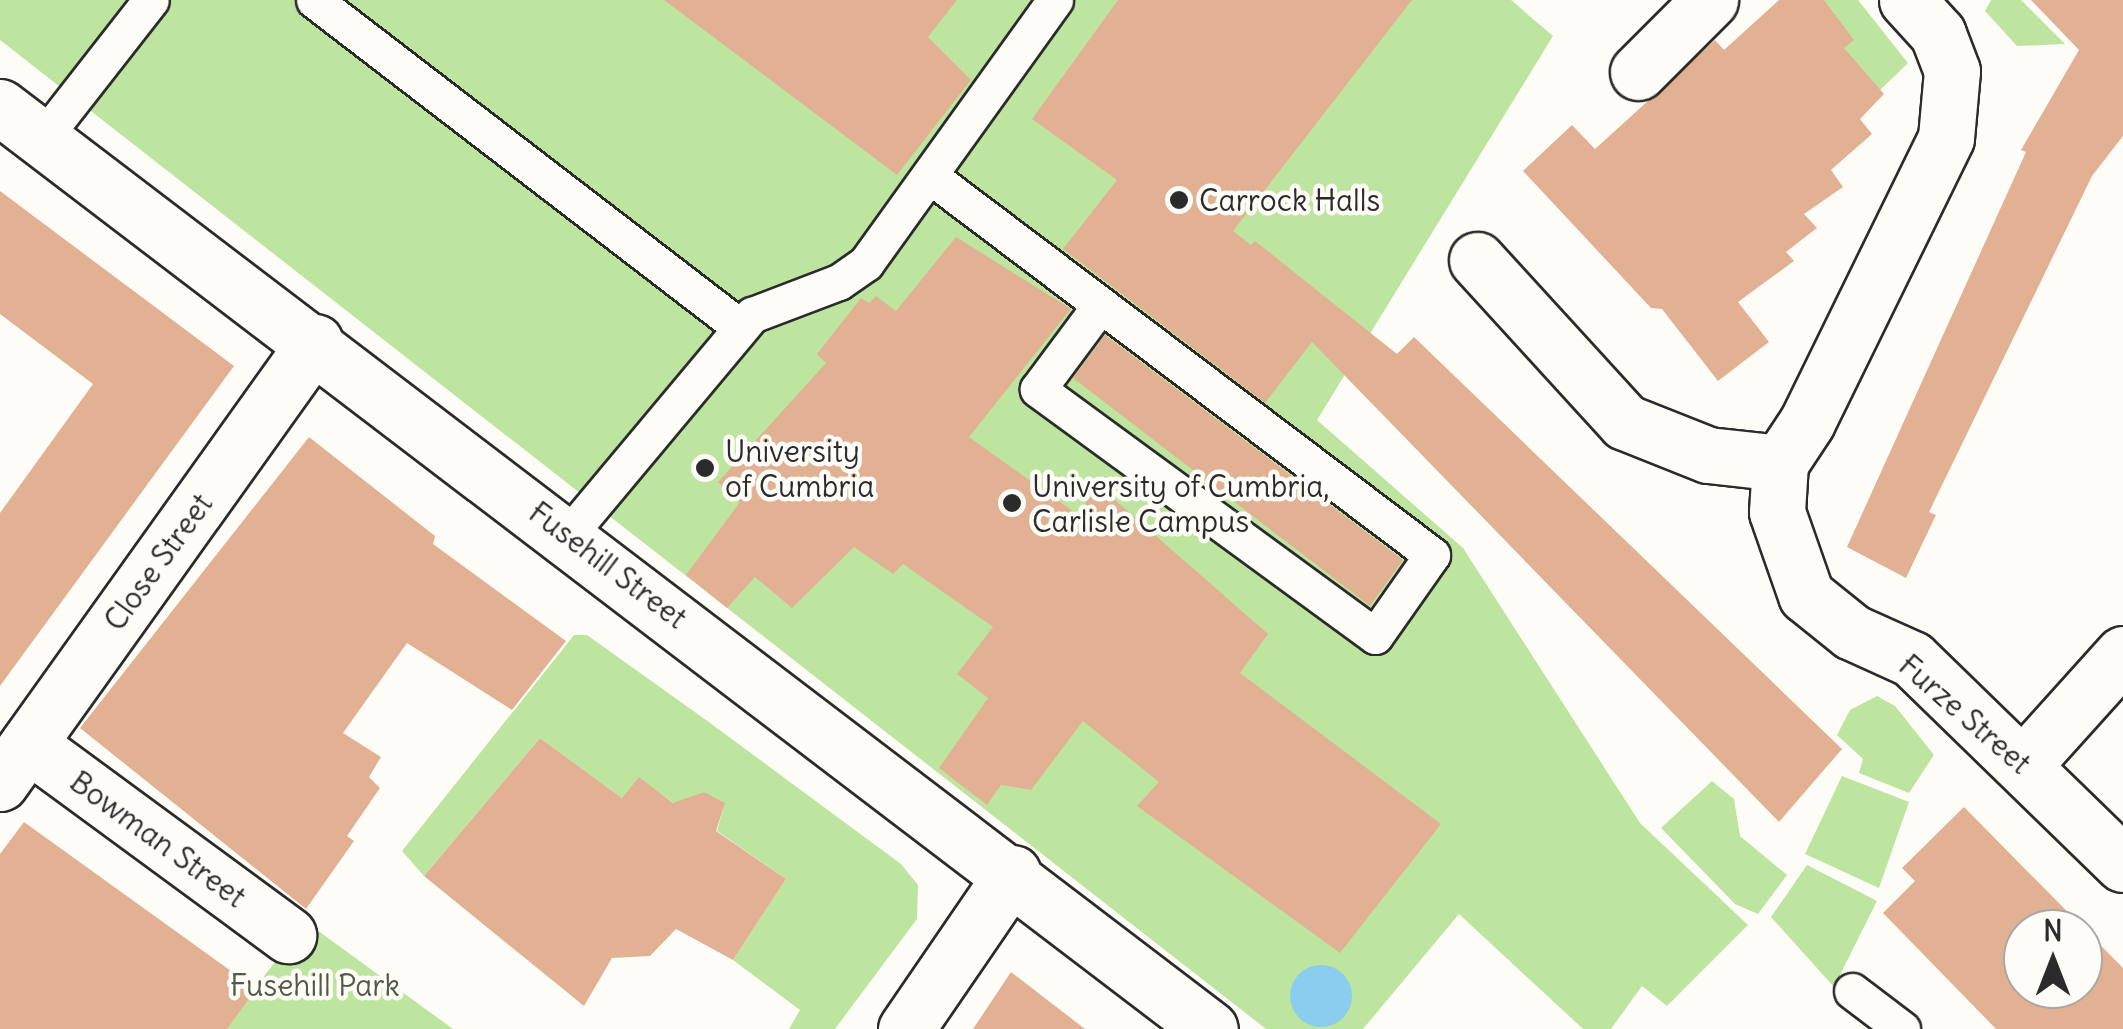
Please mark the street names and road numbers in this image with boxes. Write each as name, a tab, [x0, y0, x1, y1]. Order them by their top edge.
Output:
street label: Close Street	[96, 487, 220, 637]
street label: Fusehill Street	[522, 494, 694, 636]
street label: Furze Street	[1892, 647, 2038, 781]
street label: Bowman Street	[63, 763, 253, 915]

